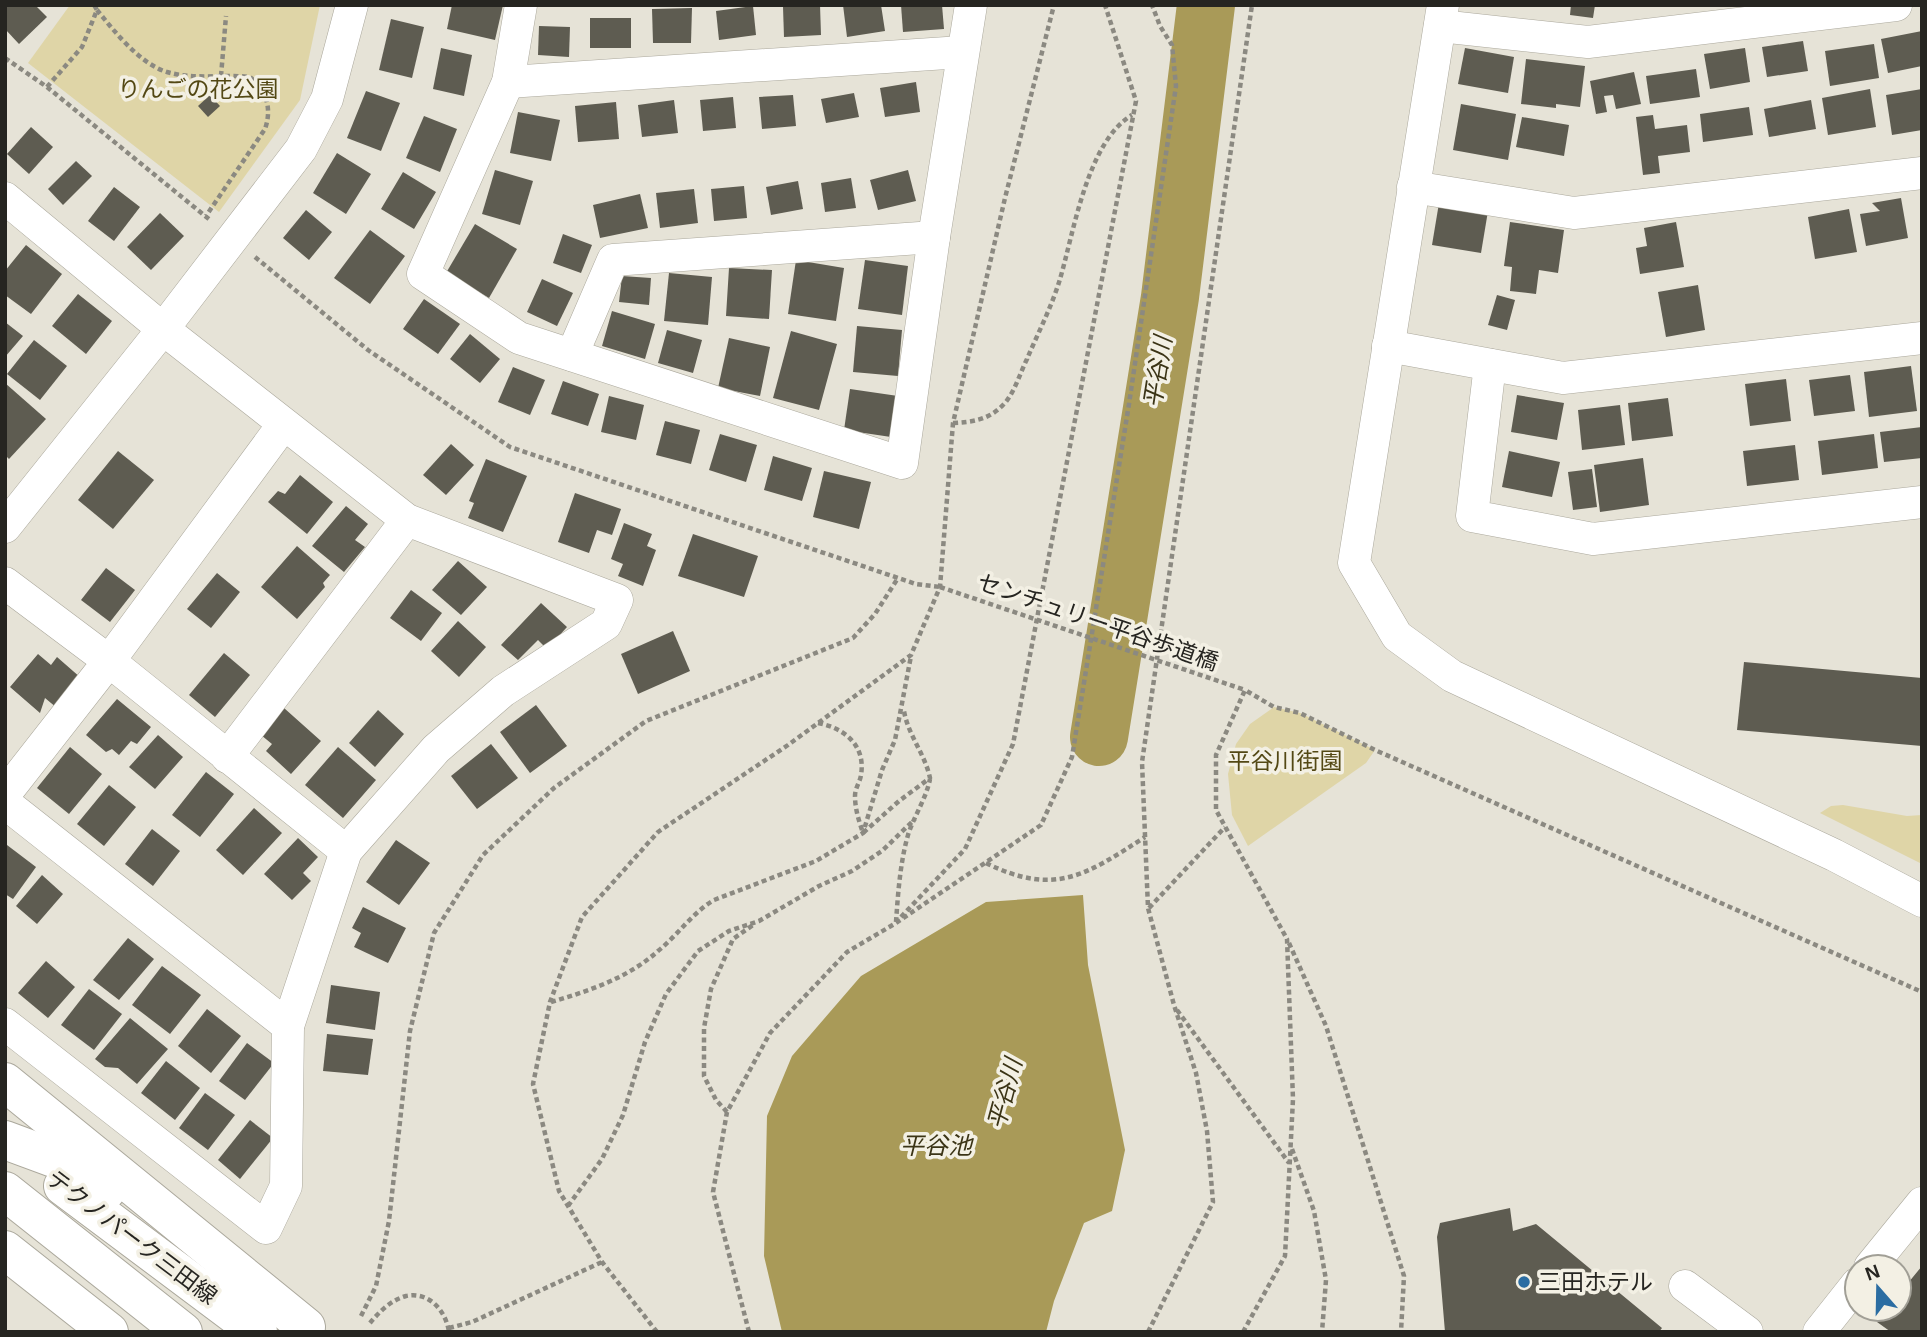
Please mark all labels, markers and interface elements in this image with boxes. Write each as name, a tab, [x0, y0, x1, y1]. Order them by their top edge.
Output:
park label: りんごの花公園	[118, 76, 279, 102]
water label: 平谷川	[1139, 331, 1177, 410]
street label: センチュリー平谷歩道橋	[974, 569, 1222, 675]
park label: 平谷川街園	[1228, 748, 1343, 774]
water label: 平谷川	[982, 1053, 1028, 1132]
water label: 平谷池	[900, 1132, 974, 1159]
street label: テクノパーク三田線	[42, 1165, 222, 1309]
north arrow	[1843, 1253, 1913, 1323]
text: N	[1862, 1260, 1882, 1285]
place label: 三田ホテル	[1538, 1269, 1653, 1295]
marker: 三田ホテル	[1516, 1274, 1532, 1290]

